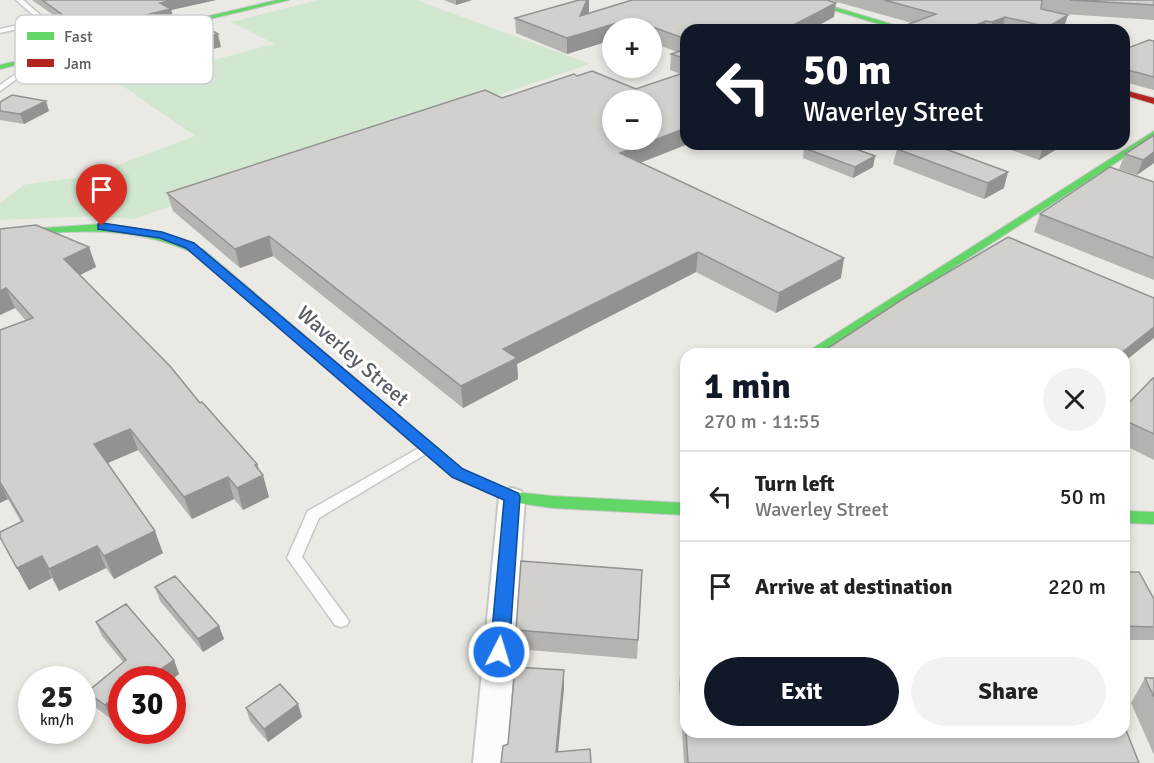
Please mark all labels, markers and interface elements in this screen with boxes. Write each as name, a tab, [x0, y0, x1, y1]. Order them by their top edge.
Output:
legend	[15, 15, 213, 84]
map controls	[602, 18, 662, 150]
button: +	[602, 18, 662, 78]
text: Fast	[64, 27, 93, 47]
text: 50 m	[803, 45, 892, 96]
icon: left	[704, 48, 782, 126]
text: Jam	[64, 54, 92, 74]
button: −	[602, 90, 662, 150]
text: Waverley Street	[803, 96, 983, 129]
pin	[76, 164, 127, 226]
icon: arrive	[85, 173, 118, 206]
street label: Waverley Street	[292, 300, 414, 412]
text: 1 min	[704, 364, 791, 409]
button: close	[1043, 368, 1106, 431]
text: 270 m · 11:55	[704, 409, 820, 434]
text: Turn left	[755, 470, 835, 497]
icon: left	[704, 480, 737, 513]
text: 50 m	[1060, 483, 1106, 510]
text: Waverley Street	[755, 497, 889, 522]
icon: arrive	[704, 570, 737, 603]
text: Arrive at destination	[755, 573, 952, 600]
text: 220 m	[1048, 573, 1106, 600]
position arrow	[467, 620, 531, 684]
button: Exit	[704, 657, 899, 726]
button: Share	[911, 657, 1106, 726]
speed limit sign: 30	[108, 666, 186, 744]
text: 25	[41, 679, 73, 716]
text: km/h	[40, 711, 74, 729]

